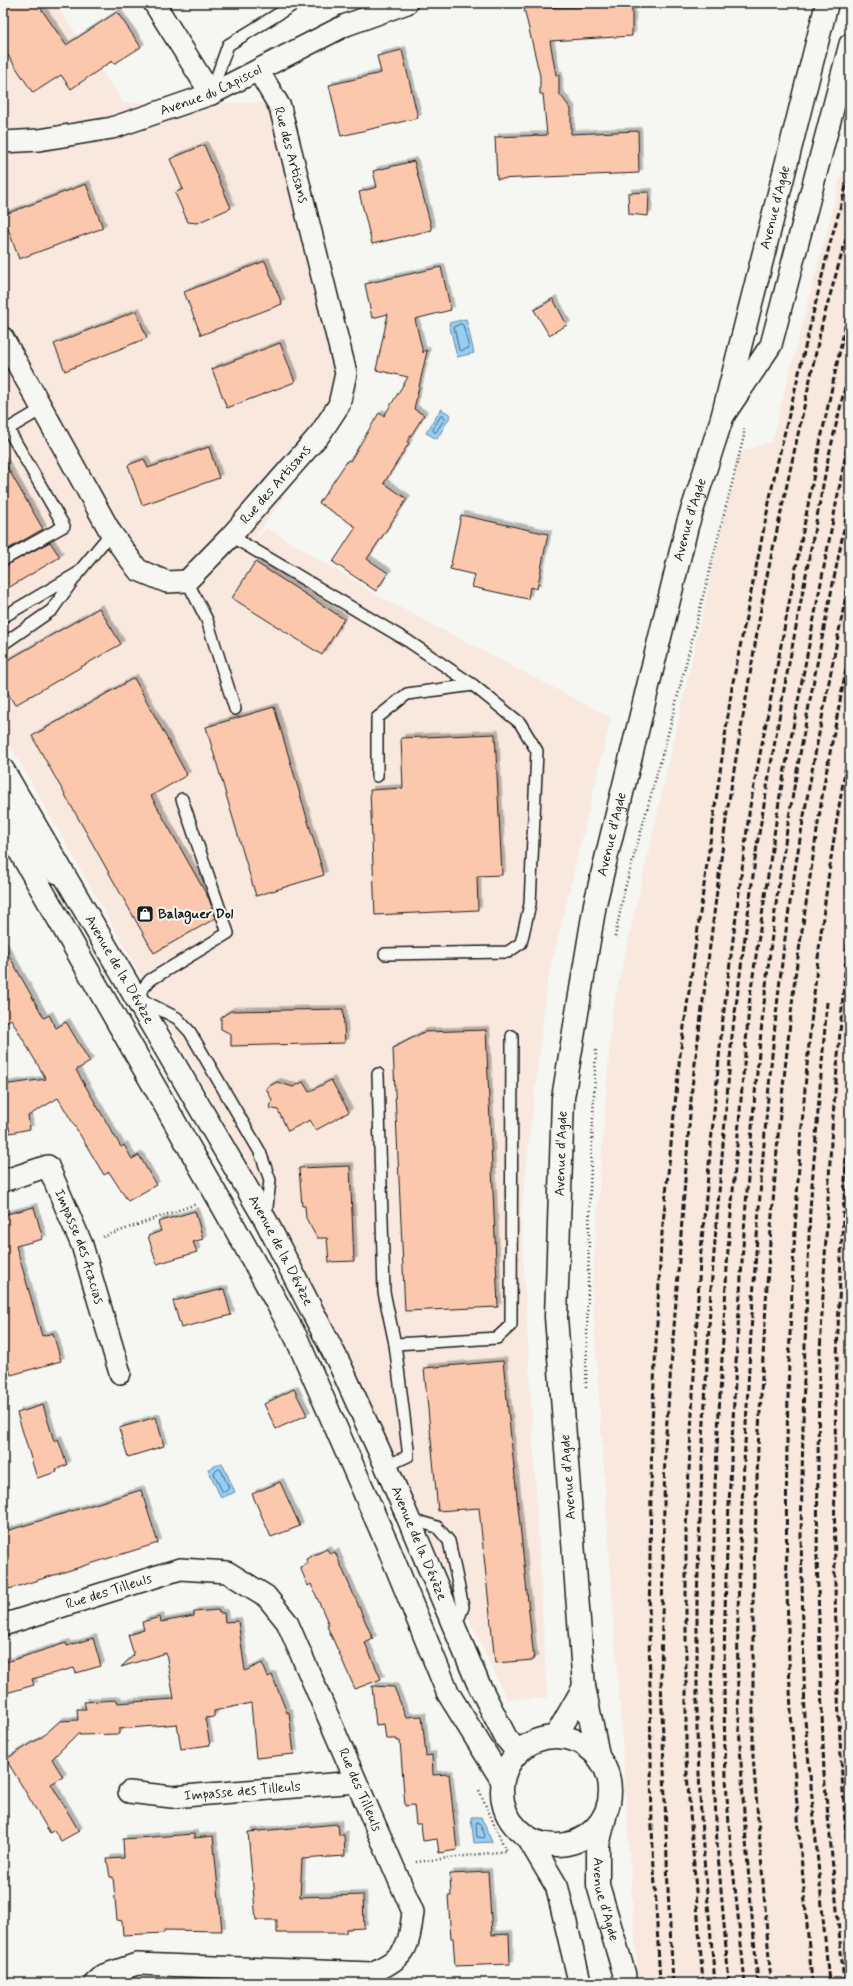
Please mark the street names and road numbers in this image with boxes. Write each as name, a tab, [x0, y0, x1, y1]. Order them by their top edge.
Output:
street label: Avenue du Capiscol	[158, 60, 265, 120]
street label: Rue des Artisans	[269, 105, 313, 206]
street label: Avenue d'Agde	[756, 164, 795, 251]
street label: Rue des Artisans	[236, 441, 315, 528]
street label: Avenue d'Agde	[670, 476, 711, 563]
street label: Avenue d'Agde	[593, 790, 631, 878]
street label: Avenue de la Dévèze	[81, 912, 158, 1027]
street label: Avenue d'Agde	[551, 1110, 572, 1197]
street label: Impasse des Acacias	[50, 1186, 108, 1307]
street label: Avenue de la Dévèze	[244, 1192, 317, 1309]
street label: Avenue d'Agde	[556, 1434, 580, 1520]
street label: Avenue de la Dévèze	[387, 1483, 451, 1604]
street label: Rue des Tilleuls	[64, 1569, 154, 1614]
street label: Rue des Tilleuls	[334, 1745, 386, 1834]
street label: Impasse des Tilleuls	[183, 1778, 301, 1805]
street label: Avenue d'Agde	[589, 1857, 623, 1943]

